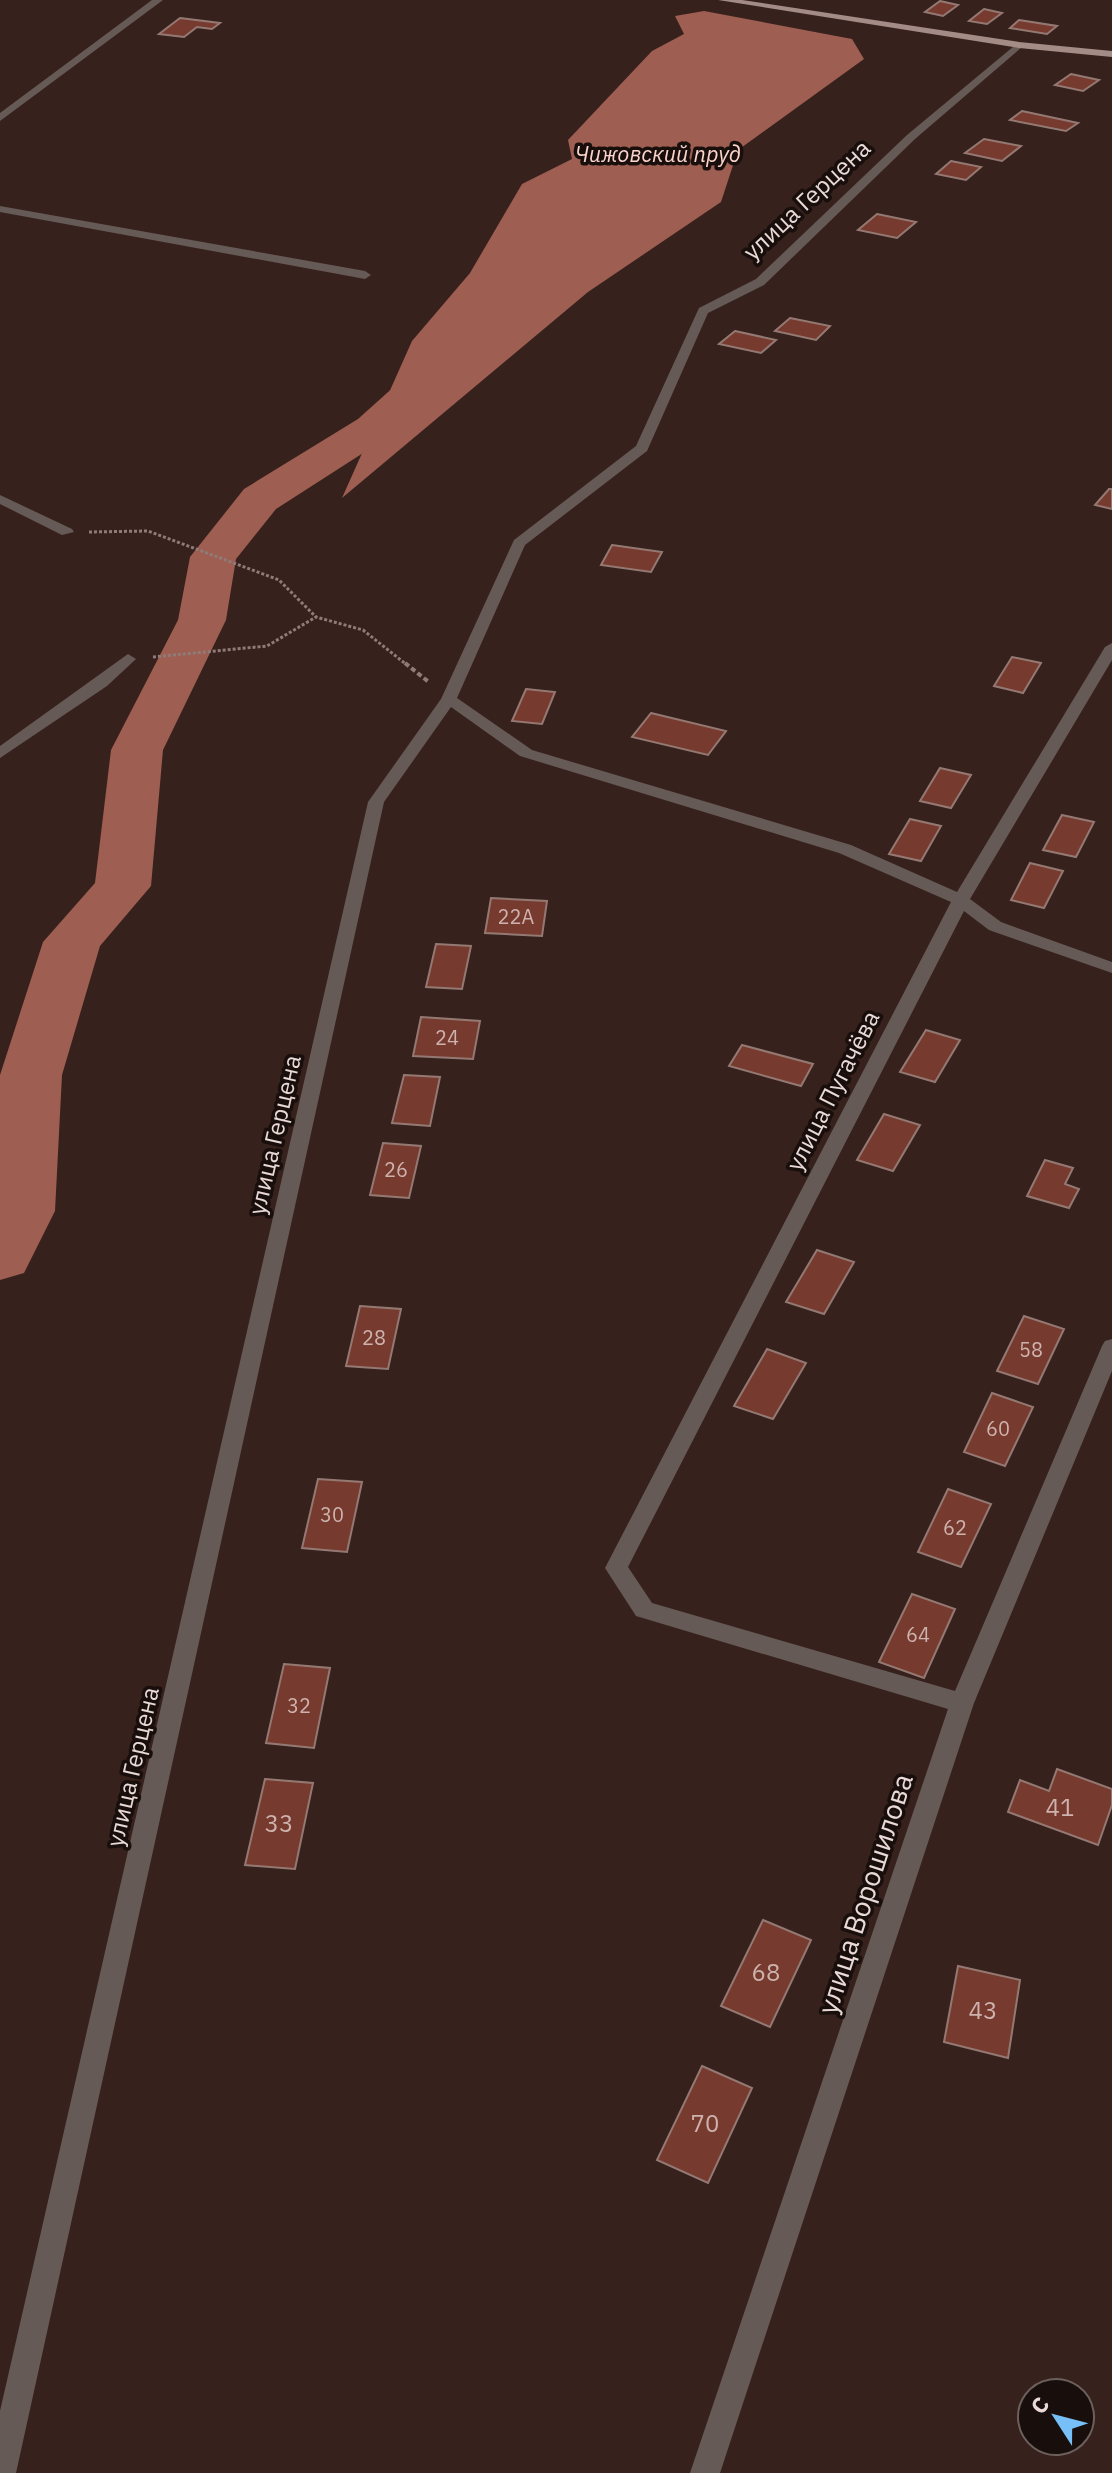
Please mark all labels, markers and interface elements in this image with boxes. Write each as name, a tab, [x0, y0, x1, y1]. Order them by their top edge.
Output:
street label: улица Герцена	[736, 132, 877, 267]
water label: Чижовский пруд	[575, 139, 741, 168]
house number: 22А	[498, 903, 535, 930]
street label: улица Пугачёва	[778, 1005, 886, 1176]
house number: 24	[435, 1024, 459, 1051]
street label: улица Герцена	[240, 1051, 308, 1218]
house number: 26	[384, 1156, 408, 1183]
house number: 28	[362, 1324, 386, 1351]
house number: 58	[1019, 1336, 1043, 1363]
house number: 60	[986, 1415, 1010, 1442]
house number: 30	[320, 1501, 344, 1528]
house number: 62	[943, 1514, 967, 1541]
house number: 64	[906, 1621, 930, 1648]
street label: улица Герцена	[98, 1683, 166, 1850]
house number: 32	[287, 1692, 311, 1719]
street label: улица Ворошилова	[808, 1769, 921, 2019]
house number: 41	[1046, 1791, 1074, 1823]
house number: 33	[265, 1807, 293, 1839]
house number: 68	[752, 1956, 780, 1988]
house number: 43	[969, 1994, 997, 2026]
house number: 70	[691, 2107, 719, 2139]
north arrow	[1016, 2377, 1096, 2457]
text: С	[1023, 2391, 1055, 2419]

